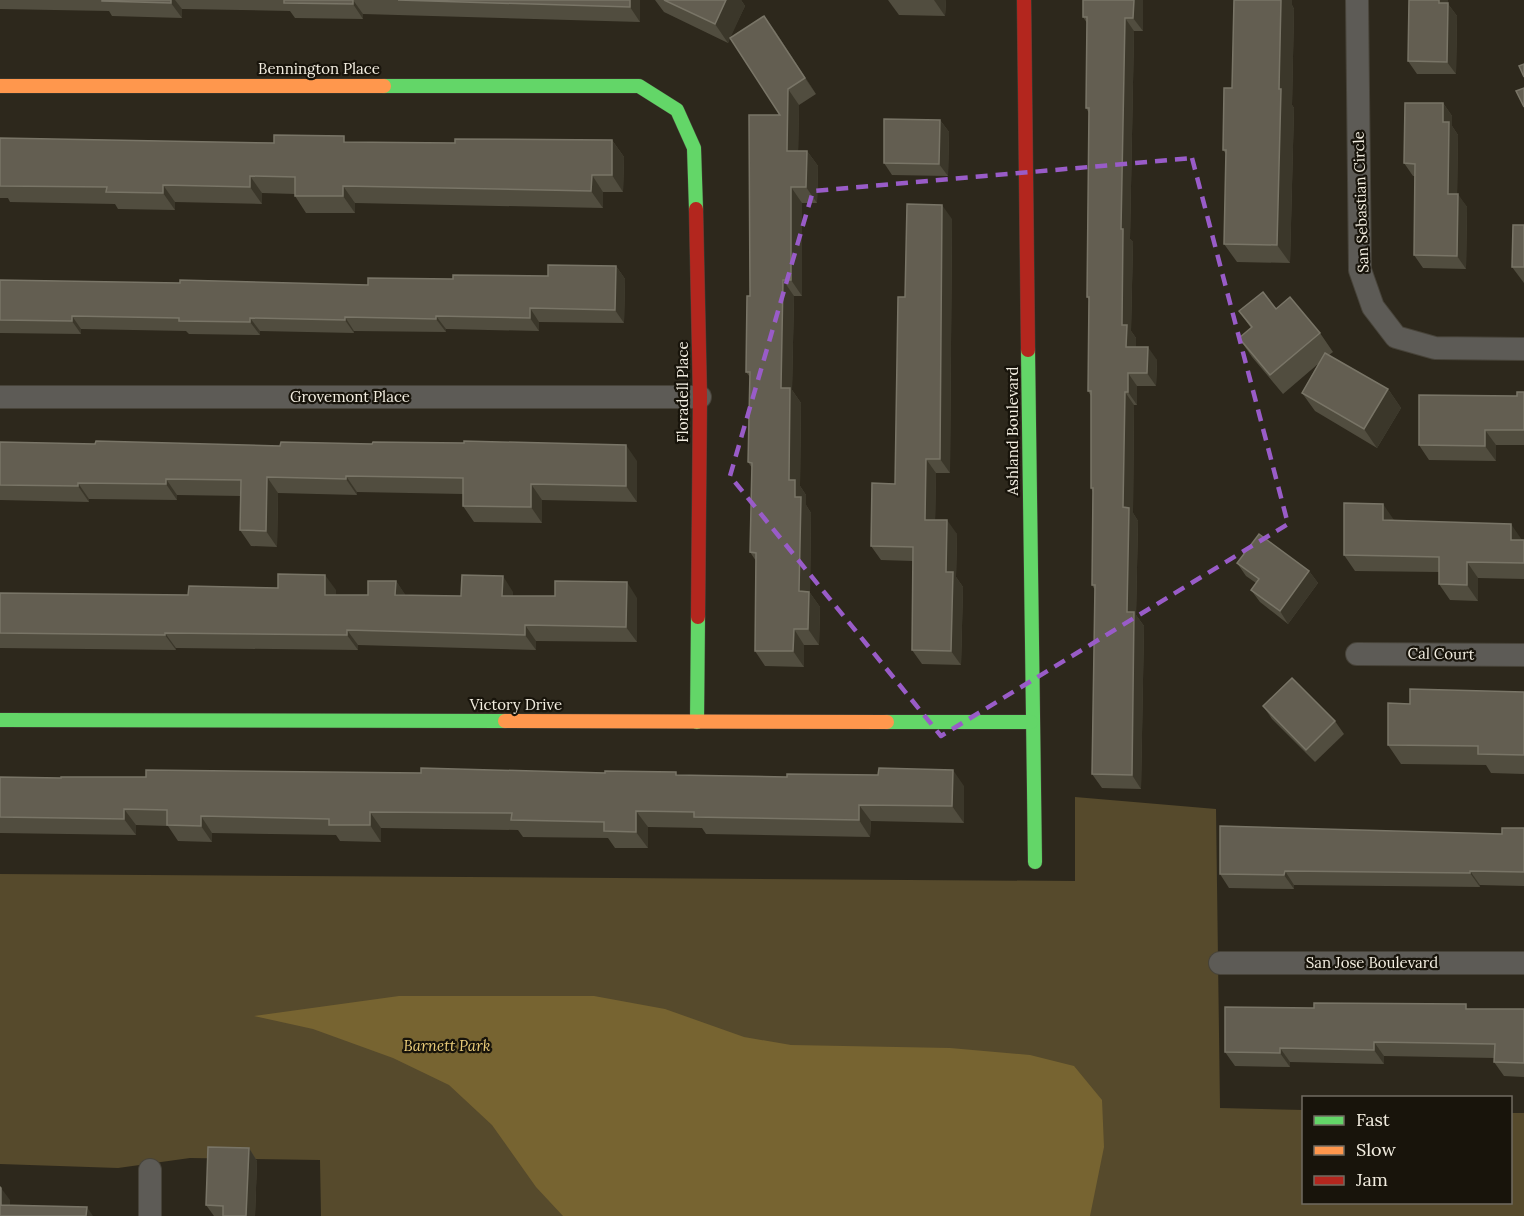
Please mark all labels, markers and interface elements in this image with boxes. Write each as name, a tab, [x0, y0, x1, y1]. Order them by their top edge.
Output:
street label: Bennington Place	[258, 59, 380, 78]
street label: San Sebastian Circle	[1349, 131, 1372, 273]
street label: Floradell Place	[673, 341, 692, 443]
street label: Ashland Boulevard	[1003, 367, 1022, 496]
street label: Grovemont Place	[290, 387, 410, 406]
street label: Cal Court	[1407, 643, 1475, 664]
street label: Victory Drive	[469, 695, 562, 714]
street label: San Jose Boulevard	[1306, 953, 1438, 972]
park label: Barnett Park	[403, 1036, 491, 1055]
legend	[1302, 1096, 1512, 1204]
text: Fast	[1356, 1108, 1390, 1131]
text: Slow	[1356, 1138, 1396, 1161]
text: Jam	[1355, 1168, 1388, 1191]

